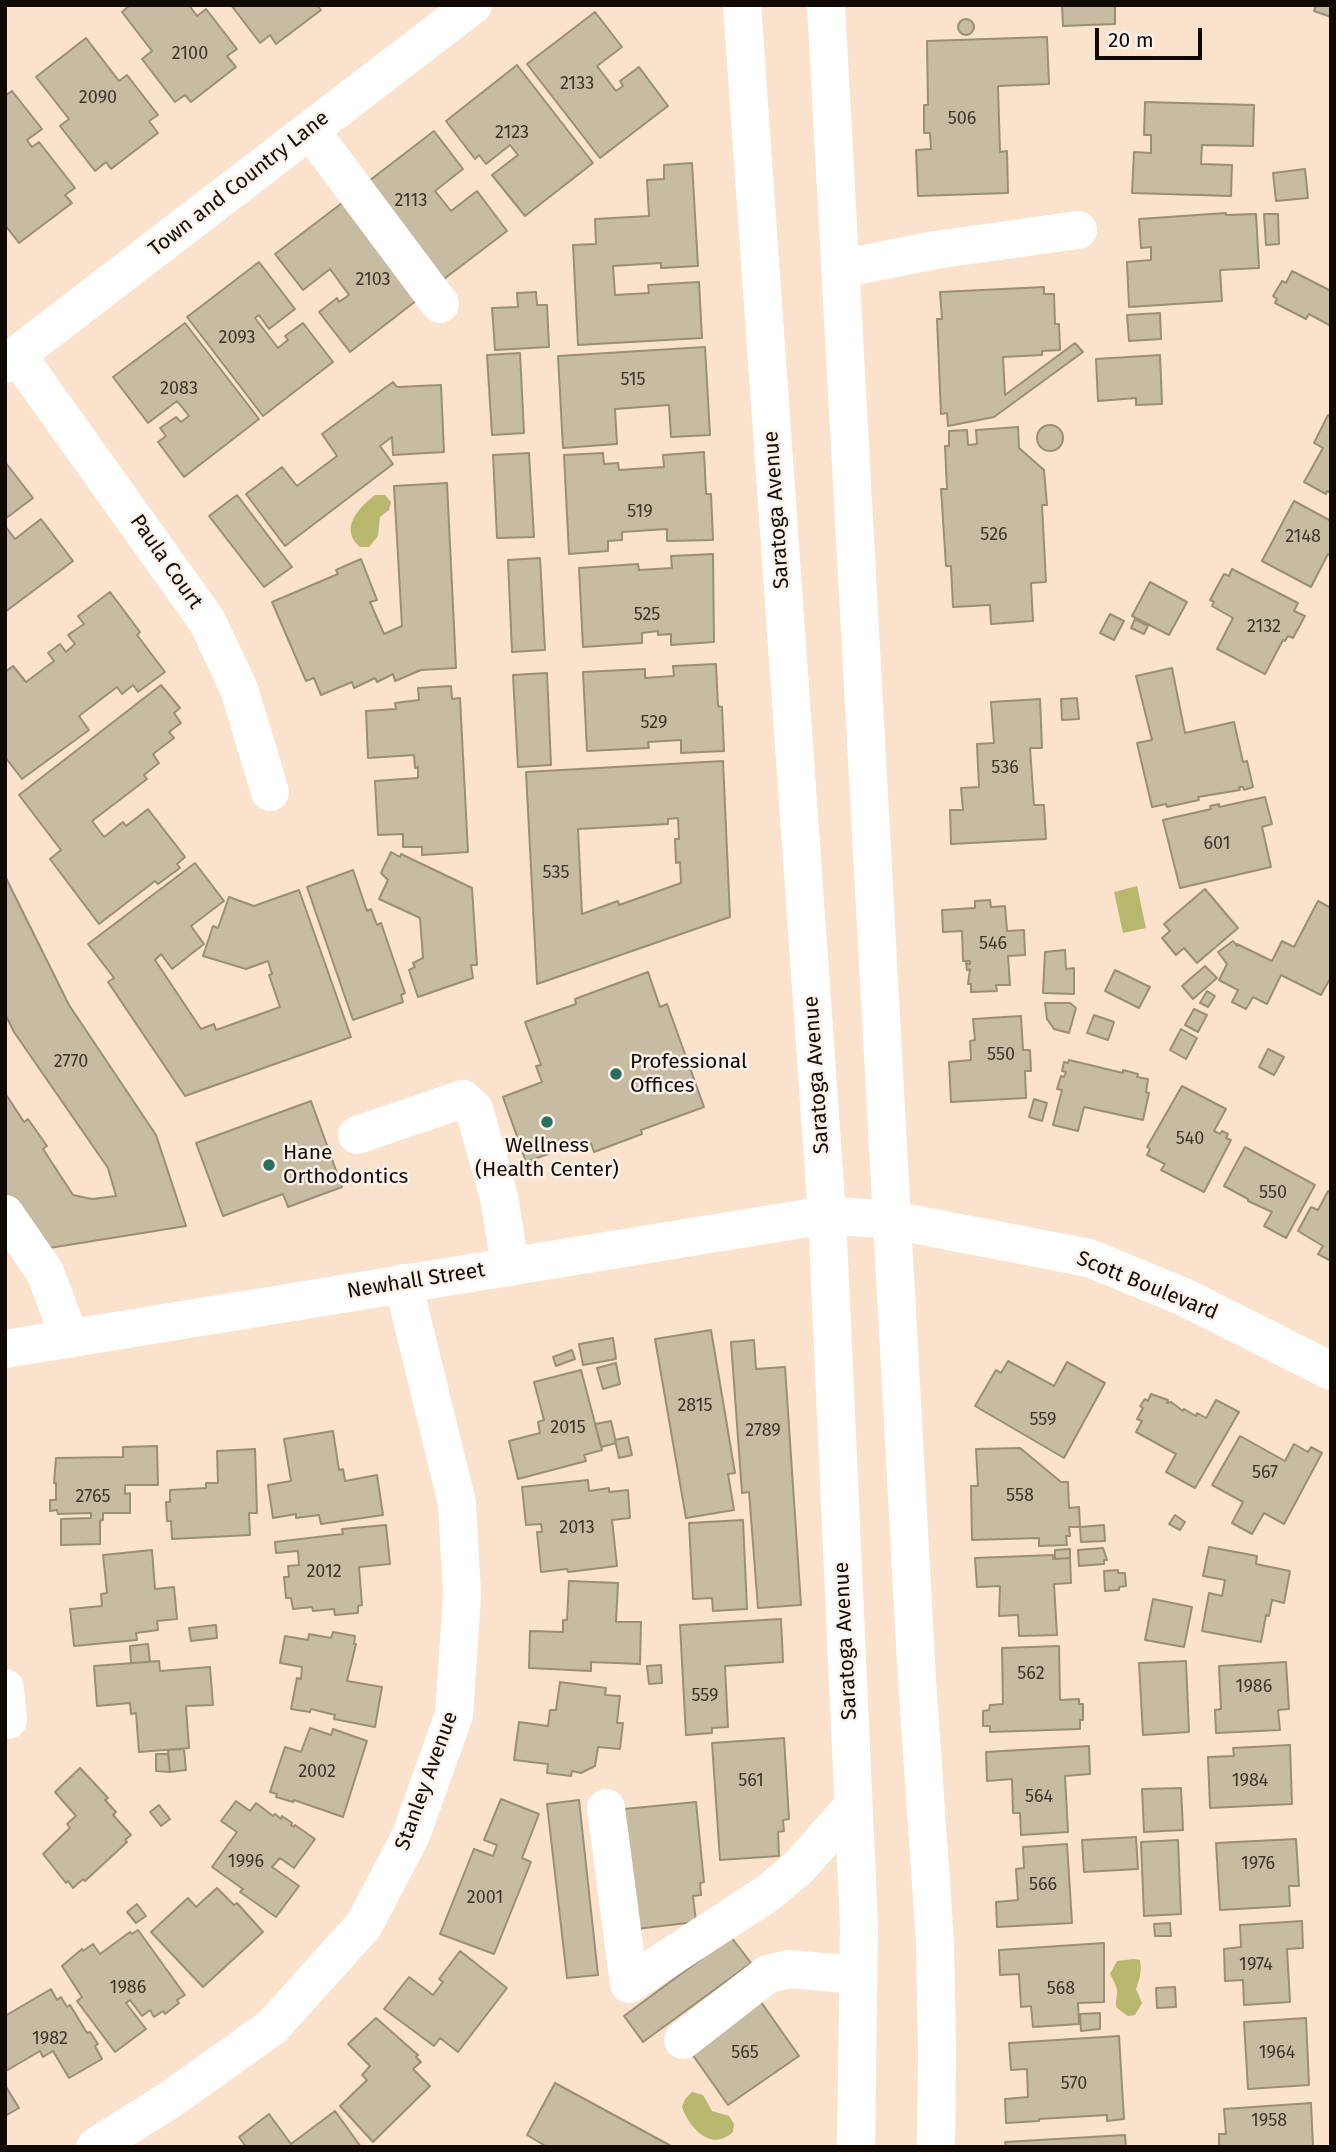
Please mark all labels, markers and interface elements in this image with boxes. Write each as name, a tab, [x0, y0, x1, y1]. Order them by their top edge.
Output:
scale bar	[1098, 14, 1205, 58]
text: 20 m	[1108, 27, 1154, 53]
house number: 2100	[172, 43, 208, 65]
house number: 2133	[560, 73, 594, 95]
house number: 2090	[79, 87, 117, 109]
street label: Town and Country Lane	[144, 106, 334, 262]
house number: 506	[948, 108, 976, 130]
house number: 2123	[495, 122, 529, 144]
house number: 2113	[395, 190, 427, 212]
house number: 2103	[355, 269, 391, 291]
house number: 2093	[219, 327, 255, 349]
house number: 515	[621, 369, 645, 391]
house number: 2083	[160, 378, 198, 400]
street label: Saratoga Avenue	[759, 430, 795, 590]
house number: 519	[627, 501, 653, 523]
street label: Paula Court	[124, 510, 208, 614]
house number: 526	[980, 524, 1008, 546]
house number: 2148	[1285, 526, 1321, 548]
house number: 525	[634, 604, 660, 626]
house number: 2132	[1247, 616, 1281, 638]
house number: 529	[641, 712, 667, 734]
house number: 536	[991, 757, 1019, 779]
house number: 601	[1204, 833, 1230, 855]
house number: 535	[543, 862, 569, 884]
house number: 546	[979, 933, 1007, 955]
street label: Saratoga Avenue	[799, 995, 835, 1155]
house number: 550	[987, 1044, 1015, 1066]
place label: Professional Offices	[630, 1049, 747, 1099]
house number: 2770	[54, 1051, 88, 1073]
marker: Professional Offices	[608, 1066, 624, 1082]
marker: Wellness (Health Center)	[539, 1114, 555, 1130]
house number: 540	[1176, 1128, 1204, 1150]
place label: Wellness (Health Center)	[475, 1133, 619, 1183]
place label: Hane Orthodontics	[283, 1140, 408, 1190]
marker: Hane Orthodontics	[261, 1157, 277, 1173]
house number: 550	[1259, 1182, 1287, 1204]
street label: Scott Boulevard	[1073, 1246, 1221, 1326]
street label: Newhall Street	[345, 1258, 487, 1304]
house number: 2815	[677, 1395, 713, 1417]
house number: 559	[1029, 1409, 1057, 1431]
house number: 2015	[550, 1417, 586, 1439]
house number: 2789	[745, 1420, 781, 1442]
house number: 567	[1252, 1462, 1278, 1484]
house number: 558	[1006, 1485, 1034, 1507]
house number: 2765	[76, 1486, 110, 1508]
house number: 2013	[559, 1517, 595, 1539]
house number: 2012	[306, 1561, 342, 1583]
street label: Saratoga Avenue	[829, 1561, 863, 1721]
house number: 562	[1017, 1663, 1045, 1685]
house number: 1986	[1236, 1676, 1272, 1698]
house number: 559	[691, 1685, 719, 1707]
street label: Stanley Avenue	[390, 1708, 464, 1854]
house number: 2002	[298, 1761, 336, 1783]
house number: 561	[738, 1770, 764, 1792]
house number: 1984	[1232, 1770, 1268, 1792]
house number: 564	[1025, 1786, 1053, 1808]
house number: 1996	[228, 1851, 264, 1873]
house number: 1976	[1241, 1853, 1275, 1875]
house number: 566	[1029, 1874, 1057, 1896]
house number: 2001	[467, 1887, 503, 1909]
house number: 1974	[1239, 1954, 1273, 1976]
house number: 1986	[110, 1977, 146, 1999]
house number: 568	[1047, 1978, 1075, 2000]
house number: 1982	[32, 2028, 68, 2050]
house number: 565	[731, 2042, 759, 2064]
house number: 1964	[1259, 2042, 1295, 2064]
house number: 570	[1061, 2073, 1087, 2095]
house number: 1958	[1251, 2110, 1287, 2132]

